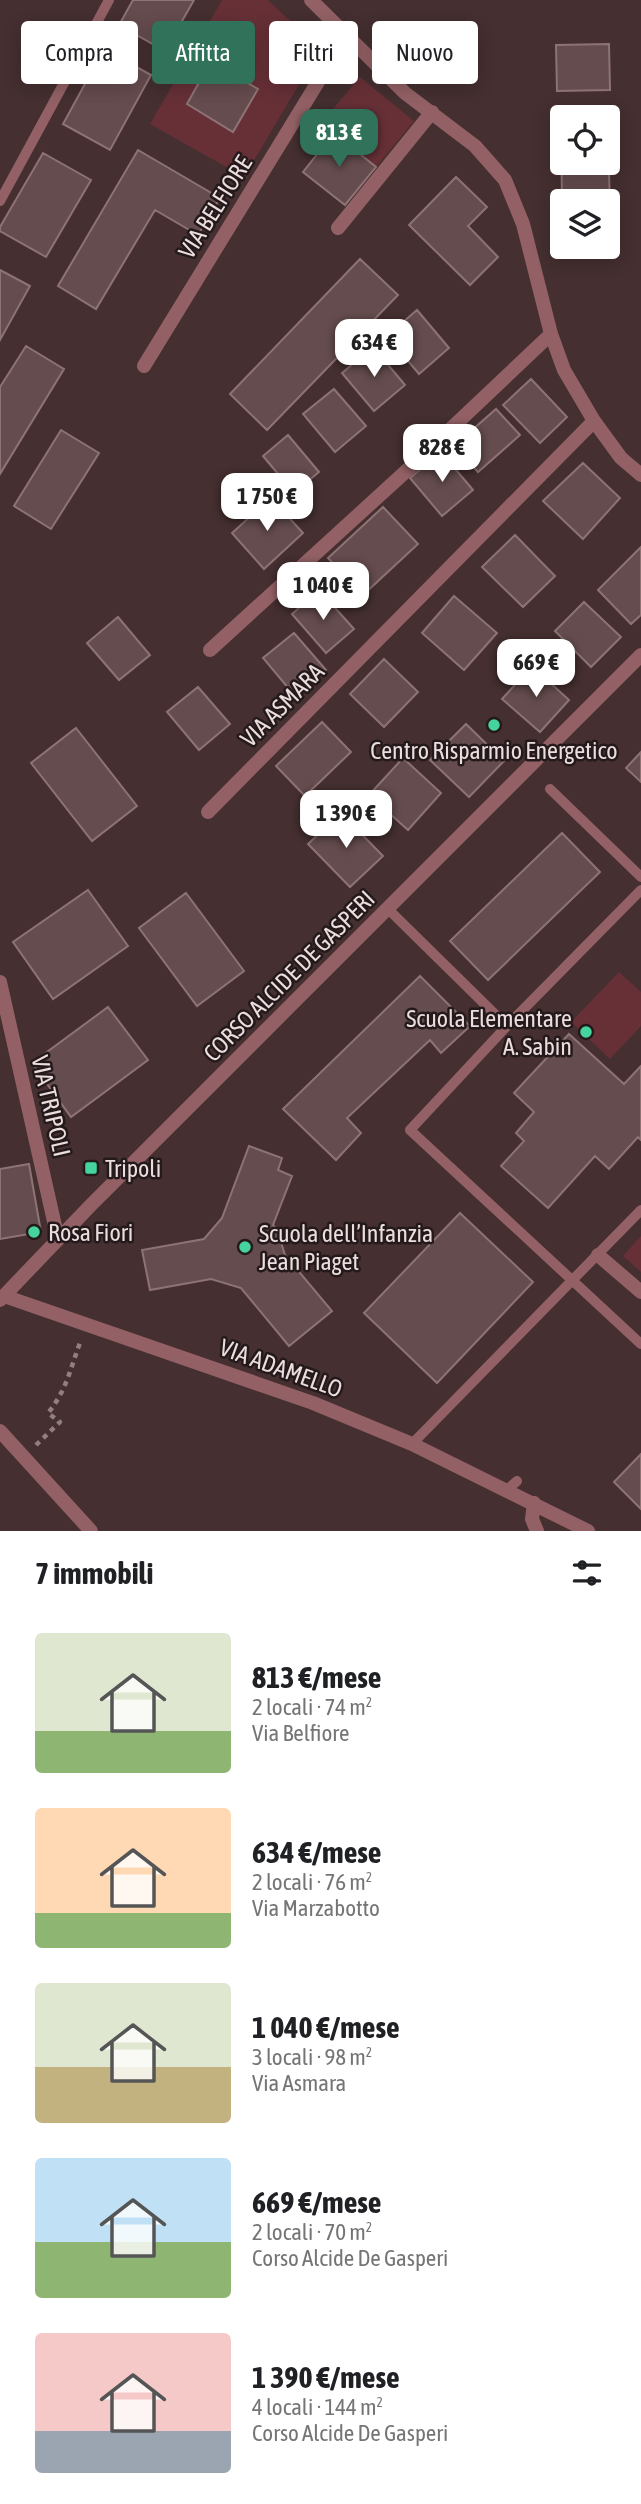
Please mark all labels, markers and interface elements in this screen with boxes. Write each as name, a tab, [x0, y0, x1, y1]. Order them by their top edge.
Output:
chip: Compra	[21, 21, 138, 84]
chip: Affitta	[152, 21, 255, 84]
chip: Filtri	[269, 21, 358, 84]
chip: Nuovo	[372, 21, 478, 84]
map controls	[550, 105, 620, 259]
button: locate	[550, 105, 620, 175]
pin: 813 €	[290, 110, 388, 169]
text: 813 €	[316, 119, 362, 145]
street label: VIA BELFIORE	[173, 151, 257, 263]
button: layers	[550, 189, 620, 259]
pin: 634 €	[325, 320, 423, 379]
text: 634 €	[351, 329, 397, 355]
pin: 828 €	[393, 424, 491, 484]
text: 828 €	[419, 434, 465, 460]
pin: 1 750 €	[202, 474, 332, 533]
text: 1 750 €	[237, 483, 297, 509]
pin: 1 040 €	[258, 562, 388, 622]
text: 1 040 €	[293, 572, 353, 598]
pin: 669 €	[487, 640, 585, 699]
text: 669 €	[513, 649, 559, 675]
street label: VIA ASMARA	[235, 658, 329, 752]
marker: Centro Risparmio Energetico	[486, 717, 502, 733]
place label: Centro Risparmio Energetico	[370, 737, 618, 764]
pin: 1 390 €	[281, 790, 411, 850]
text: 1 390 €	[316, 800, 376, 826]
street label: CORSO ALCIDE DE GASPERI	[198, 885, 380, 1067]
place label: Scuola Elementare A. Sabin	[406, 1005, 572, 1060]
marker: Scuola Elementare A. Sabin	[578, 1024, 594, 1040]
street label: VIA TRIPOLI	[26, 1053, 76, 1159]
place label: Tripoli	[105, 1155, 161, 1182]
marker: Tripoli	[83, 1160, 99, 1176]
place label: Rosa Fiori	[48, 1219, 133, 1246]
place label: Scuola dell’Infanzia Jean Piaget	[259, 1220, 433, 1275]
marker: Rosa Fiori	[26, 1224, 42, 1240]
marker: Scuola dell’Infanzia Jean Piaget	[237, 1239, 253, 1255]
street label: VIA ADAMELLO	[216, 1333, 346, 1403]
icon: filters	[568, 1554, 606, 1592]
text: 7 immobili	[35, 1556, 153, 1590]
text: 813 €/mese	[252, 1660, 381, 1694]
icon: home	[91, 1661, 175, 1745]
text: 2 locali · 74 m²	[252, 1694, 372, 1720]
text: Via Belfiore	[252, 1720, 350, 1746]
text: 634 €/mese	[252, 1835, 381, 1869]
icon: home	[91, 1836, 175, 1920]
text: 2 locali · 76 m²	[252, 1869, 372, 1895]
text: Via Marzabotto	[252, 1895, 380, 1921]
text: 1 040 €/mese	[252, 2010, 400, 2044]
icon: home	[91, 2011, 175, 2095]
text: 3 locali · 98 m²	[252, 2044, 372, 2070]
text: Via Asmara	[252, 2070, 346, 2096]
text: 669 €/mese	[252, 2185, 381, 2219]
icon: home	[91, 2186, 175, 2270]
text: 2 locali · 70 m²	[252, 2219, 372, 2245]
text: Corso Alcide De Gasperi	[252, 2245, 448, 2271]
text: 1 390 €/mese	[252, 2360, 400, 2394]
icon: home	[91, 2361, 175, 2445]
text: 4 locali · 144 m²	[252, 2394, 383, 2420]
text: Corso Alcide De Gasperi	[252, 2420, 448, 2446]

